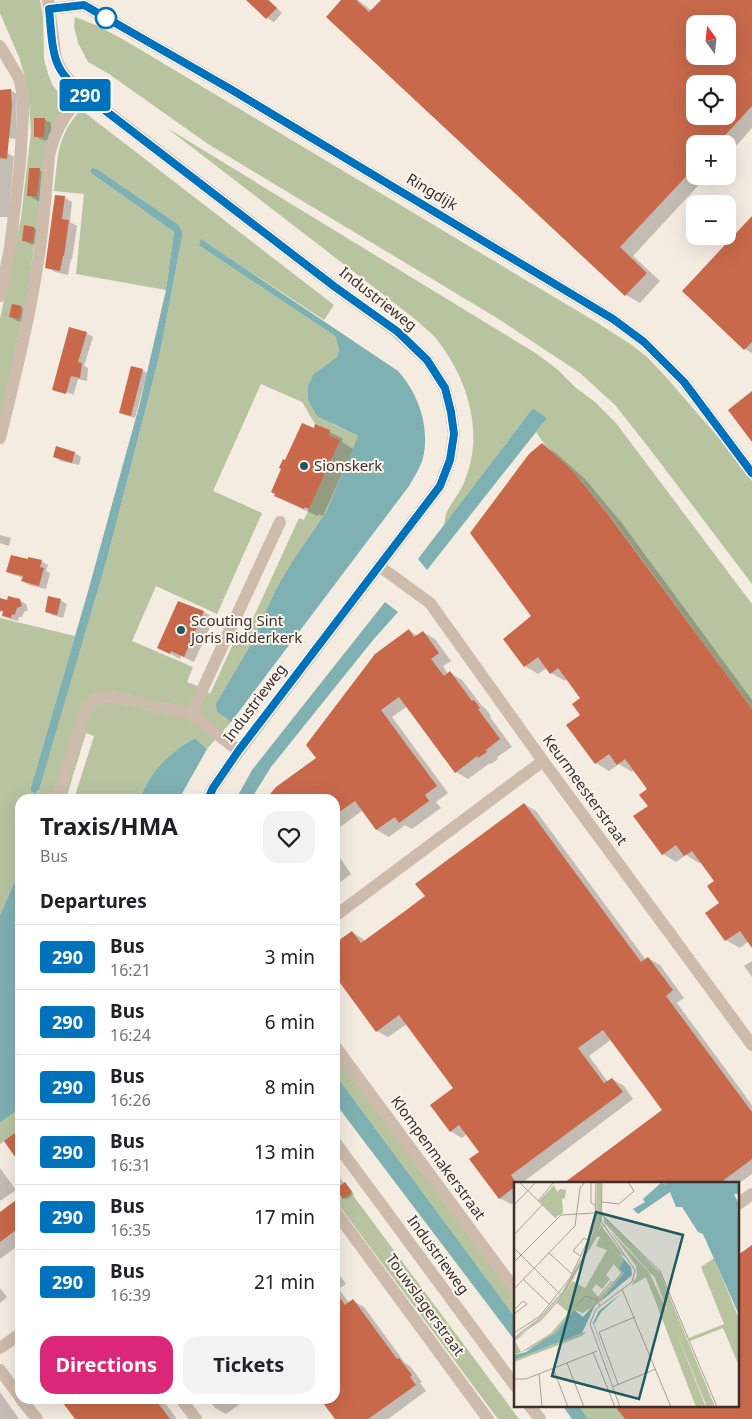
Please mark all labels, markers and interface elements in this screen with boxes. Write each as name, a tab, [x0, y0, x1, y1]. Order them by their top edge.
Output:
unlabelled marker	[95, 7, 117, 29]
north arrow	[686, 15, 736, 65]
map controls	[686, 15, 736, 245]
button: locate	[686, 75, 736, 125]
line badge: 290	[56, 79, 114, 111]
text: 290	[70, 83, 100, 107]
button: +	[686, 135, 736, 185]
street label: Ringdijk	[403, 168, 462, 214]
button: −	[686, 195, 736, 245]
street label: Industrieweg	[336, 262, 421, 335]
place label: Sionskerk	[314, 455, 382, 475]
marker: Sionskerk	[298, 460, 310, 472]
place label: Scouting Sint Joris Ridderkerk	[189, 610, 302, 647]
marker: Scouting Sint Joris Ridderkerk	[175, 624, 187, 636]
street label: Industrieweg	[218, 659, 290, 746]
street label: Keurmeesterstraat	[539, 730, 633, 849]
text: Traxis/HMA	[40, 809, 178, 842]
button: heart	[263, 811, 315, 863]
text: Bus	[40, 845, 68, 867]
text: Departures	[40, 888, 147, 914]
text: Bus	[110, 933, 145, 959]
text: 3 min	[265, 944, 315, 970]
text: 290	[52, 945, 83, 969]
text: 16:21	[110, 959, 151, 981]
text: Bus	[110, 998, 145, 1024]
text: 6 min	[265, 1009, 315, 1035]
text: 290	[52, 1010, 83, 1034]
text: 16:24	[110, 1024, 151, 1046]
text: Bus	[110, 1063, 145, 1089]
text: 8 min	[265, 1074, 315, 1100]
text: 290	[52, 1075, 83, 1099]
text: 16:26	[110, 1089, 151, 1111]
street label: Klompenmakerstraat	[387, 1091, 491, 1224]
text: Bus	[110, 1128, 145, 1154]
text: 13 min	[254, 1139, 315, 1165]
text: 290	[52, 1140, 83, 1164]
text: 16:31	[110, 1154, 151, 1176]
inset map	[514, 1182, 740, 1406]
text: Bus	[110, 1193, 145, 1219]
text: 17 min	[254, 1204, 315, 1230]
text: 290	[52, 1205, 83, 1229]
street label: Industrieweg	[403, 1211, 474, 1298]
text: 16:35	[110, 1219, 151, 1241]
street label: Touwslagerstraat	[382, 1249, 470, 1360]
text: Bus	[110, 1258, 145, 1284]
text: 21 min	[254, 1269, 315, 1295]
text: 290	[52, 1270, 83, 1294]
text: 16:39	[110, 1284, 151, 1306]
button: Directions	[40, 1336, 173, 1394]
button: Tickets	[183, 1336, 315, 1394]

